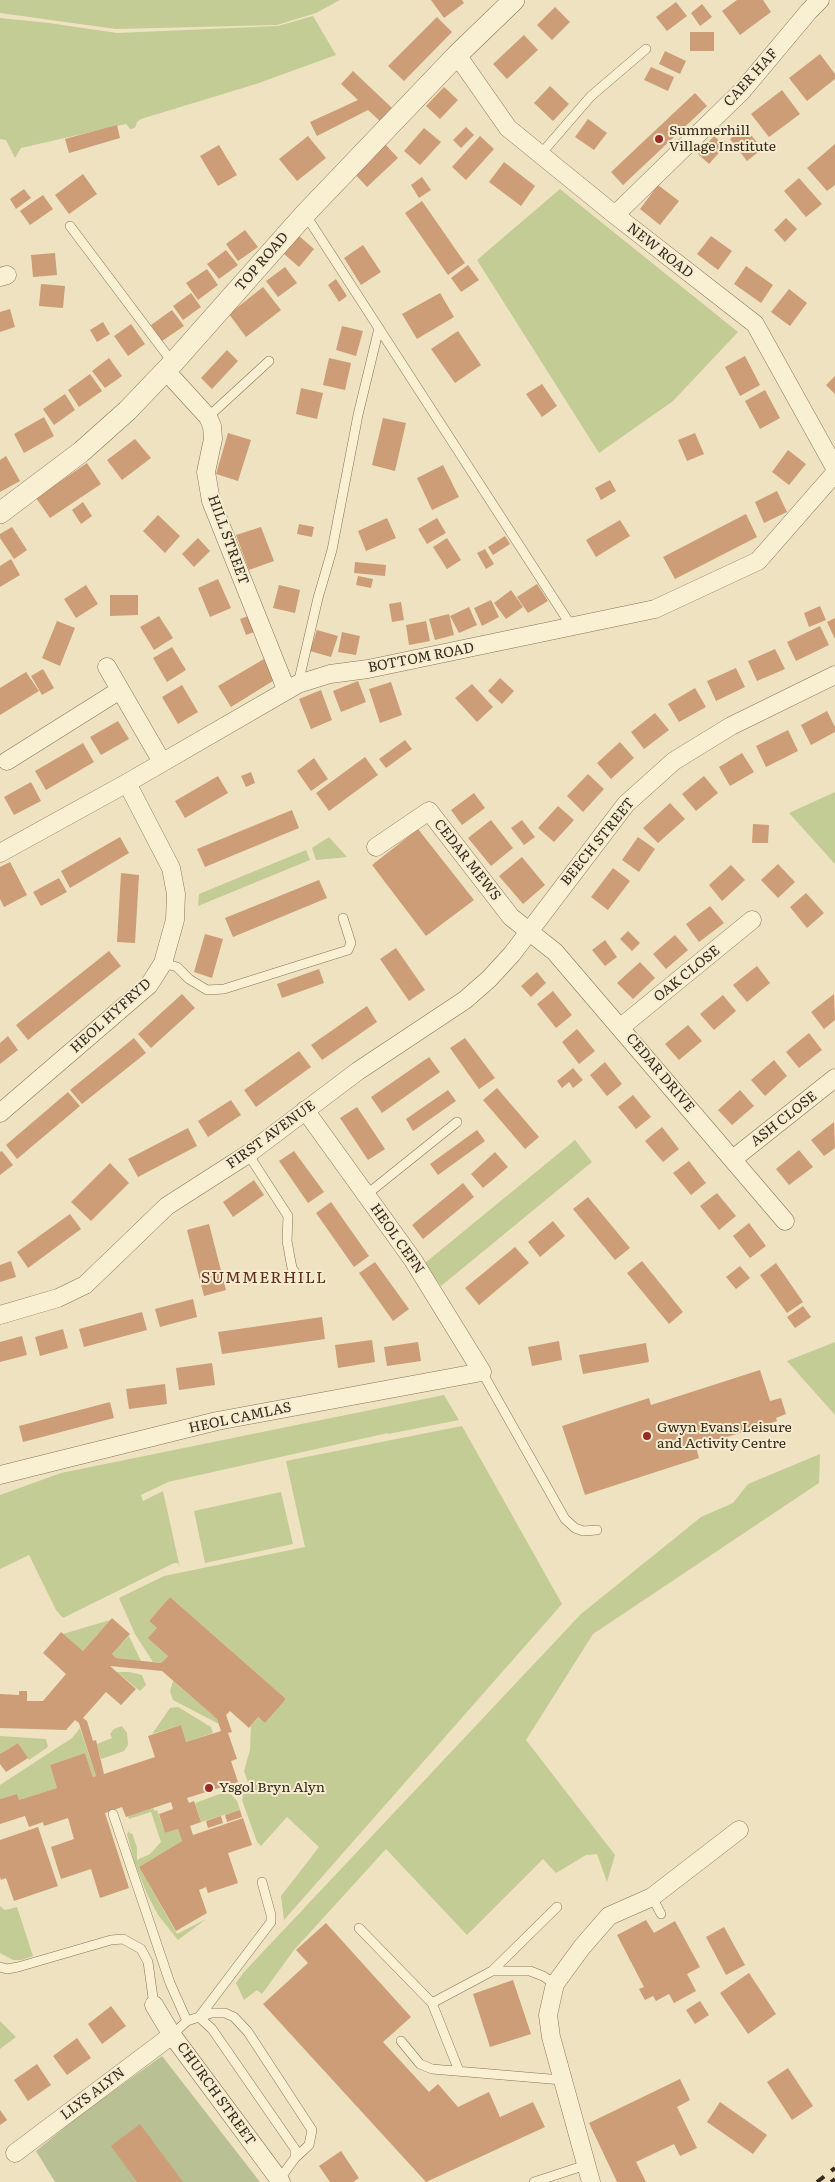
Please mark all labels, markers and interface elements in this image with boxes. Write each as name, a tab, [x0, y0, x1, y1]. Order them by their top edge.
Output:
street label: CAER HAF	[721, 46, 781, 110]
place label: Summerhill Village Institute	[669, 123, 776, 156]
marker: Summerhill Village Institute	[653, 133, 665, 145]
street label: NEW ROAD	[624, 220, 696, 282]
street label: TOP ROAD	[232, 229, 292, 295]
street label: HILL STREET	[204, 493, 252, 587]
street label: BOTTOM ROAD	[366, 639, 476, 677]
street label: BEECH STREET	[558, 795, 638, 889]
street label: CEDAR MEWS	[430, 816, 504, 904]
street label: OAK CLOSE	[651, 942, 723, 1006]
street label: HEOL HYFRYD	[67, 975, 155, 1057]
street label: CEDAR DRIVE	[622, 1030, 698, 1116]
street label: ASH CLOSE	[747, 1088, 821, 1150]
street label: FIRST AVENUE	[223, 1097, 319, 1173]
street label: HEOL CEFN	[367, 1201, 427, 1277]
district label: SUMMERHILL	[199, 1268, 329, 1288]
street label: HEOL CAMLAS	[187, 1399, 293, 1437]
place label: Gwyn Evans Leisure and Activity Centre	[657, 1420, 792, 1452]
marker: Gwyn Evans Leisure and Activity Centre	[641, 1430, 653, 1442]
place label: Ysgol Bryn Alyn	[219, 1780, 325, 1796]
marker: Ysgol Bryn Alyn	[203, 1782, 215, 1794]
street label: CHURCH STREET	[173, 2039, 259, 2149]
street label: LLYS ALYN	[57, 2064, 129, 2124]

